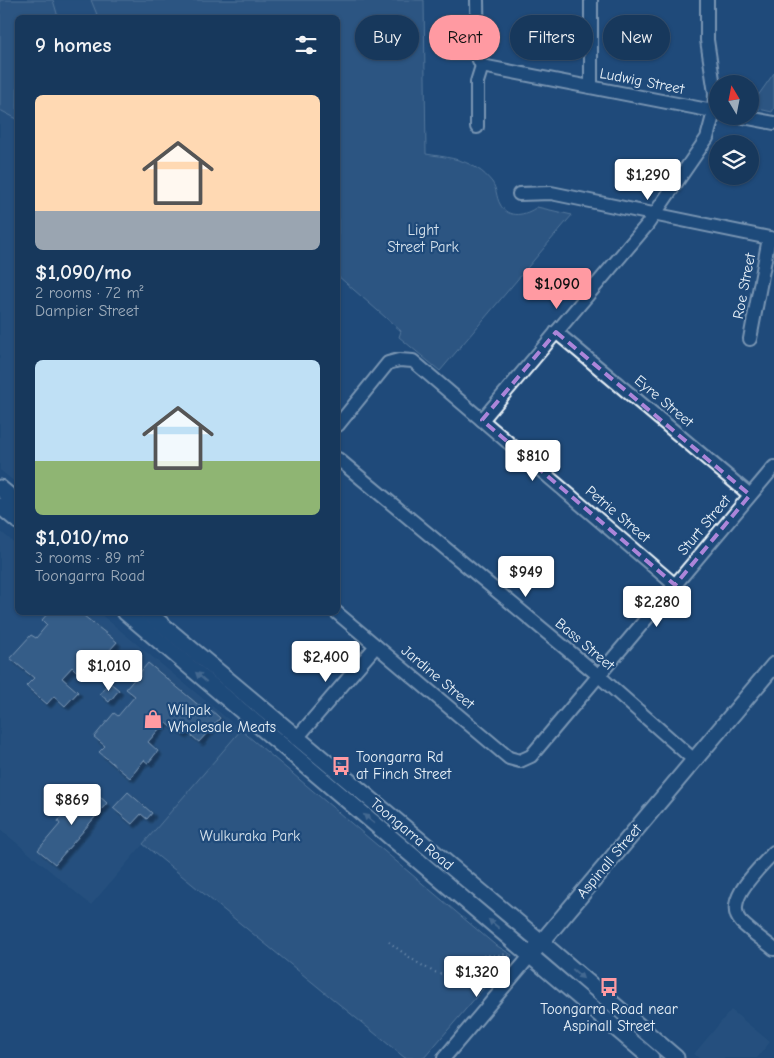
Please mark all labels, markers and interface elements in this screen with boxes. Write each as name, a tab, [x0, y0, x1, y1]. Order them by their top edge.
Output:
chip: Buy	[355, 15, 419, 60]
chip: Rent	[429, 15, 500, 60]
chip: Filters	[510, 15, 593, 60]
chip: New	[603, 15, 670, 60]
icon: filters	[292, 31, 320, 59]
text: 9 homes	[35, 33, 111, 57]
street label: Ludwig Street	[598, 64, 687, 98]
north arrow	[709, 75, 759, 125]
map controls	[709, 75, 759, 185]
icon: home	[133, 128, 223, 218]
button: layers	[709, 135, 759, 185]
pin: $1,290	[607, 158, 689, 201]
text: $1,290	[626, 166, 670, 184]
park label: Light Street Park	[387, 221, 459, 256]
street label: Roe Street	[729, 251, 759, 320]
text: $1,090/mo	[35, 260, 132, 284]
pin: $1,090	[516, 268, 598, 310]
text: $1,090	[534, 275, 580, 293]
text: 2 rooms · 72 m²	[35, 284, 144, 302]
text: Dampier Street	[35, 302, 138, 320]
street label: Eyre Street	[631, 371, 698, 431]
icon: home	[133, 393, 223, 483]
pin: $810	[503, 440, 563, 482]
text: $810	[516, 447, 550, 465]
street label: Petrie Street	[582, 482, 655, 547]
street label: Sturt Street	[674, 491, 735, 559]
text: $1,010/mo	[35, 525, 129, 549]
text: 3 rooms · 89 m²	[35, 549, 144, 567]
pin: $949	[496, 556, 556, 598]
text: $949	[509, 563, 543, 581]
text: Toongarra Road	[35, 567, 145, 585]
pin: $2,280	[616, 586, 698, 628]
text: $2,280	[634, 593, 680, 611]
street label: Bass Street	[552, 614, 619, 675]
pin: $2,400	[285, 640, 367, 683]
street label: Jardine Street	[398, 641, 479, 713]
text: $2,400	[303, 648, 349, 666]
pin: $1,010	[68, 650, 150, 692]
text: $1,010	[87, 657, 131, 675]
one-way arrow	[195, 671, 207, 683]
place label: Wilpak Wholesale Meats	[168, 701, 276, 736]
shop icon: Wilpak Wholesale Meats	[142, 708, 164, 730]
place label: Toongarra Rd at Finch Street	[356, 748, 452, 783]
bus stop icon: Toongarra Rd at Finch Street	[330, 755, 352, 777]
pin: $869	[42, 784, 102, 826]
text: $869	[55, 791, 89, 809]
street label: Toongarra Road	[367, 794, 457, 874]
one-way arrow	[363, 813, 376, 824]
street label: Aspinall Street	[573, 820, 646, 902]
park label: Wulkuraka Park	[200, 827, 301, 845]
one-way arrow	[487, 918, 500, 929]
pin: $1,320	[436, 956, 518, 998]
text: $1,320	[455, 963, 499, 981]
one-way arrow	[572, 968, 584, 980]
bus stop icon: Toongarra Road near Aspinall Street	[598, 976, 620, 998]
place label: Toongarra Road near Aspinall Street	[540, 1000, 678, 1035]

